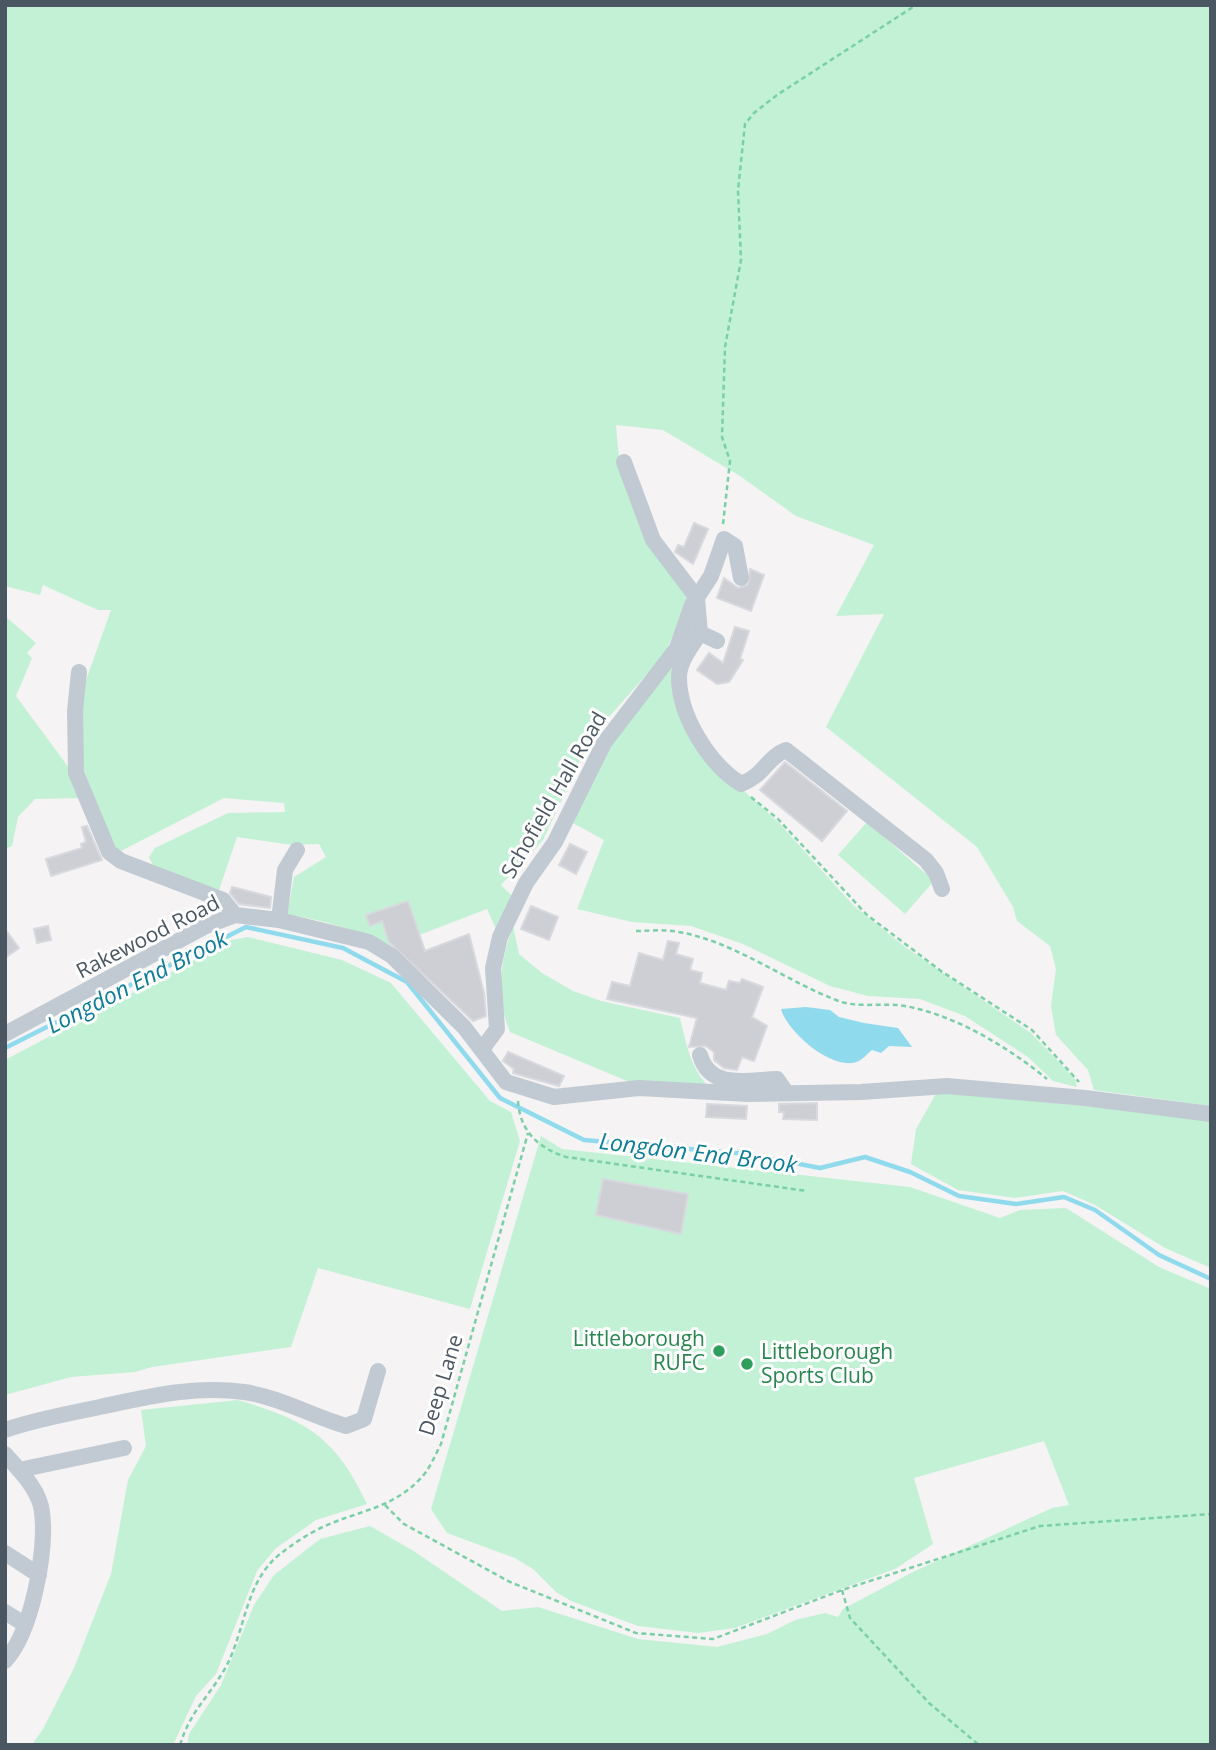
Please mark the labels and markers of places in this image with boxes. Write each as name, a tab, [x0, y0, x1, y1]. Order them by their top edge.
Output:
place label: Littleborough RUFC	[573, 1324, 705, 1376]
place label: Littleborough Sports Club	[761, 1337, 893, 1389]
marker: Littleborough RUFC	[711, 1343, 727, 1359]
marker: Littleborough Sports Club	[739, 1356, 755, 1372]

